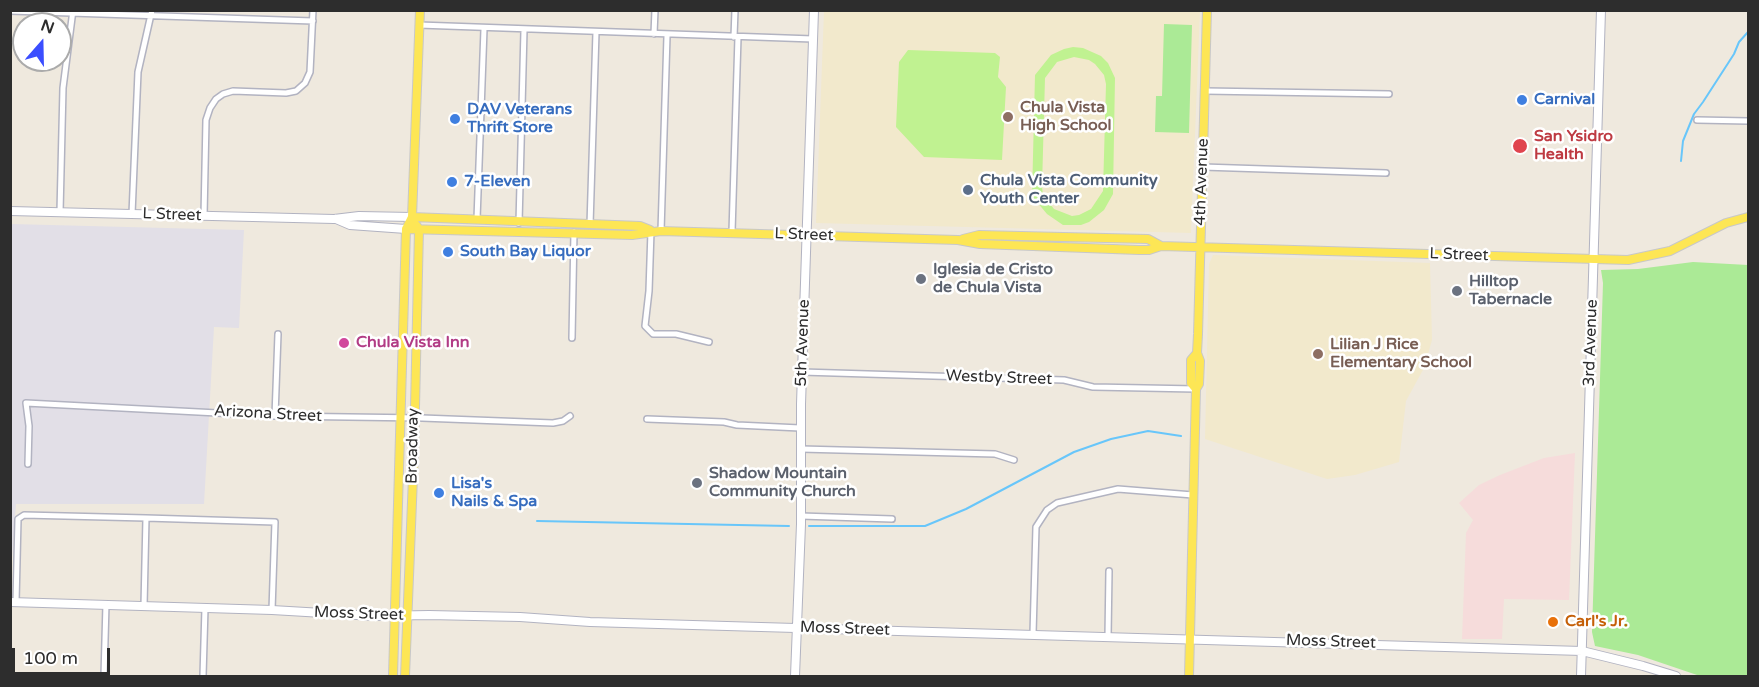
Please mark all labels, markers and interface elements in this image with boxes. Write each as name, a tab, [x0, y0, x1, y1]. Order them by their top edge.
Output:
north arrow	[12, 12, 72, 72]
text: N	[38, 15, 57, 39]
place label: Carnival	[1534, 90, 1595, 110]
marker: Carnival	[1515, 93, 1529, 107]
place label: Chula Vista High School	[1020, 98, 1111, 136]
place label: DAV Veterans Thrift Store	[467, 100, 572, 138]
marker: Chula Vista High School	[1001, 110, 1015, 124]
marker: DAV Veterans Thrift Store	[448, 112, 462, 126]
place label: San Ysidro Health	[1534, 127, 1613, 165]
marker: San Ysidro Health	[1511, 137, 1529, 155]
street label: 4th Avenue	[1191, 138, 1213, 226]
place label: Chula Vista Community Youth Center	[980, 171, 1157, 209]
place label: 7-Eleven	[464, 172, 531, 192]
marker: 7-Eleven	[445, 175, 459, 189]
marker: Chula Vista Community Youth Center	[961, 183, 975, 197]
street label: L Street	[142, 204, 202, 226]
street label: L Street	[774, 224, 834, 246]
place label: South Bay Liquor	[460, 242, 591, 262]
street label: L Street	[1429, 244, 1489, 266]
marker: South Bay Liquor	[441, 245, 455, 259]
place label: Iglesia de Cristo de Chula Vista	[933, 260, 1053, 298]
marker: Iglesia de Cristo de Chula Vista	[914, 272, 928, 286]
place label: Hilltop Tabernacle	[1469, 272, 1552, 310]
marker: Hilltop Tabernacle	[1450, 284, 1464, 298]
street label: 5th Avenue	[792, 299, 814, 387]
street label: 3rd Avenue	[1580, 299, 1602, 387]
place label: Chula Vista Inn	[356, 333, 469, 353]
place label: Lilian J Rice Elementary School	[1330, 335, 1472, 373]
marker: Chula Vista Inn	[337, 336, 351, 350]
marker: Lilian J Rice Elementary School	[1311, 347, 1325, 361]
street label: Westby Street	[945, 367, 1053, 389]
street label: Arizona Street	[213, 402, 323, 426]
street label: Broadway	[403, 408, 423, 484]
place label: Shadow Mountain Community Church	[709, 464, 856, 502]
place label: Lisa's Nails & Spa	[451, 474, 537, 512]
marker: Shadow Mountain Community Church	[690, 476, 704, 490]
marker: Lisa's Nails & Spa	[432, 486, 446, 500]
street label: Moss Street	[314, 603, 404, 625]
place label: Carl's Jr.	[1565, 612, 1628, 632]
marker: Carl's Jr.	[1546, 615, 1560, 629]
street label: Moss Street	[800, 618, 890, 640]
street label: Moss Street	[1286, 631, 1376, 653]
scale bar	[15, 636, 112, 674]
text: 100 m	[23, 647, 78, 669]

